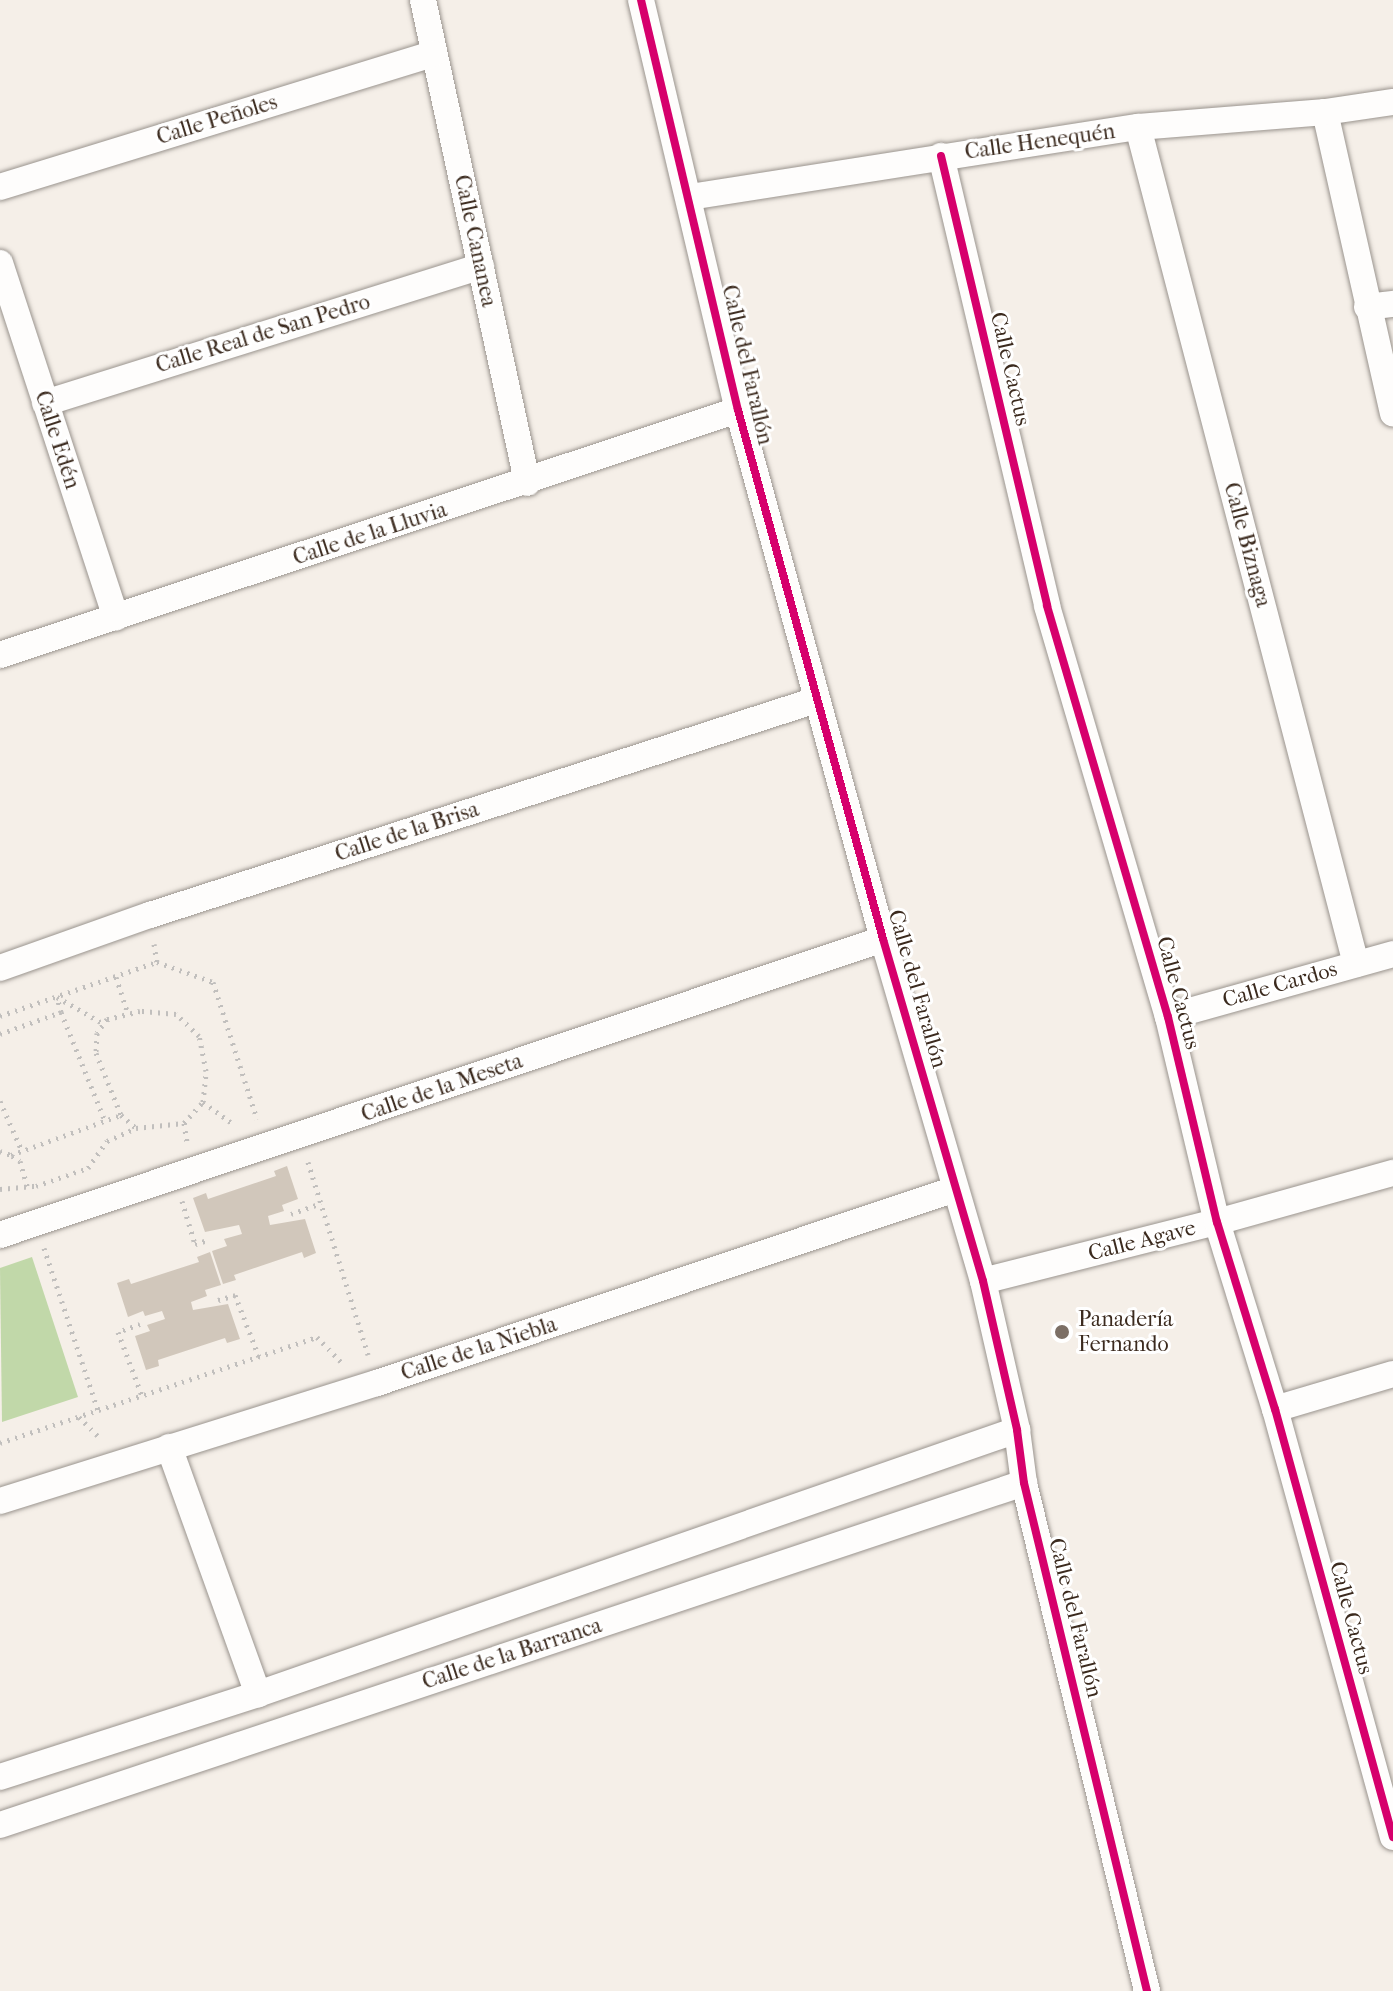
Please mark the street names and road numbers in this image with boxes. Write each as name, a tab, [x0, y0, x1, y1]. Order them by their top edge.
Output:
street label: Calle Peñoles	[153, 89, 281, 151]
street label: Calle Henequén	[963, 118, 1117, 166]
street label: Calle Cananea	[448, 173, 502, 309]
street label: Calle del Farallón	[716, 282, 778, 448]
street label: Calle Real de San Pedro	[153, 289, 373, 379]
street label: Calle Cactus	[984, 310, 1036, 428]
street label: Calle Edén	[29, 388, 85, 492]
street label: Calle Biznaga	[1218, 480, 1276, 610]
street label: Calle de la Lluvia	[290, 497, 450, 571]
street label: Calle de la Brisa	[332, 796, 482, 868]
street label: Calle del Farallón	[882, 907, 952, 1071]
street label: Calle Cactus	[1150, 934, 1206, 1052]
street label: Calle Cardos	[1220, 956, 1340, 1014]
street label: Calle de la Meseta	[358, 1048, 526, 1128]
street label: Calle Agave	[1086, 1215, 1198, 1267]
street label: Calle de la Niebla	[398, 1311, 560, 1387]
street label: Calle del Farallón	[1042, 1536, 1108, 1700]
street label: Calle Cactus	[1323, 1559, 1379, 1677]
street label: Calle de la Barranca	[419, 1613, 605, 1695]

